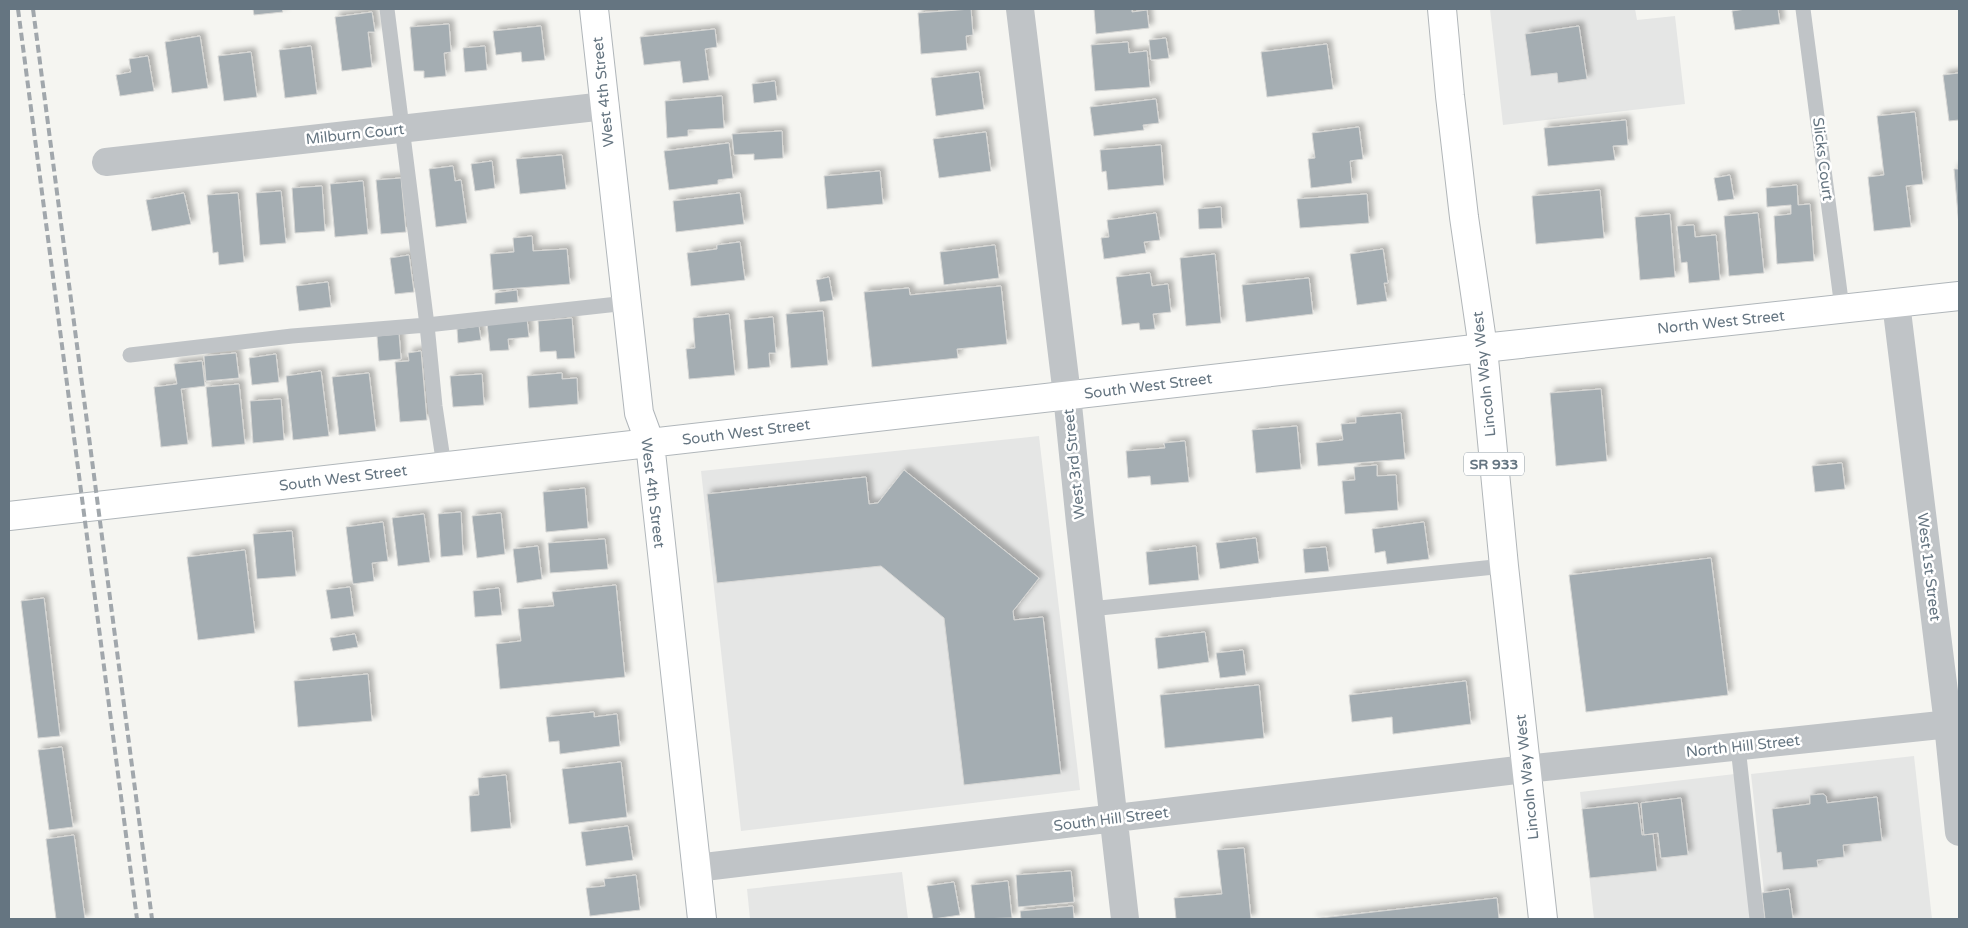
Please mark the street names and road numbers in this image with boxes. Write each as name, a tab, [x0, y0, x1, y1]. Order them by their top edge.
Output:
street label: West 4th Street	[588, 36, 618, 148]
street label: Slicks Court	[1809, 116, 1837, 202]
street label: Milburn Court	[305, 120, 405, 148]
street label: North West Street	[1656, 306, 1786, 338]
street label: Lincoln Way West	[1468, 310, 1500, 438]
street label: South West Street	[1083, 369, 1213, 403]
street label: West 3rd Street	[1059, 408, 1089, 520]
street label: South West Street	[681, 415, 811, 449]
street label: West 4th Street	[637, 437, 669, 549]
road number: SR 933	[1464, 452, 1524, 476]
street label: South West Street	[278, 461, 408, 495]
street label: West 1st Street	[1913, 512, 1945, 622]
street label: Lincoln Way West	[1511, 713, 1543, 841]
street label: North Hill Street	[1685, 731, 1801, 761]
street label: South Hill Street	[1053, 803, 1170, 835]

